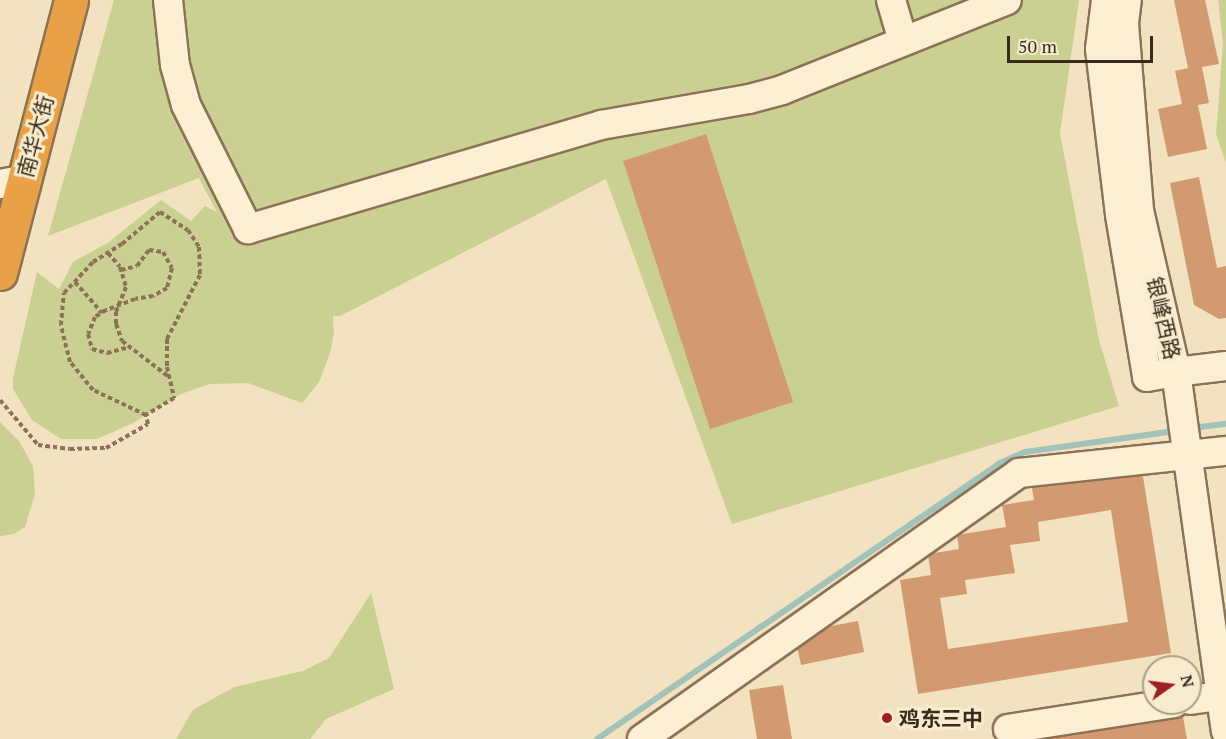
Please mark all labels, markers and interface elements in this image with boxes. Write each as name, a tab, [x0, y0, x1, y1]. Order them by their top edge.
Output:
scale bar	[1010, 24, 1156, 62]
text: 50 m	[1018, 34, 1057, 58]
street label: 南华大街	[12, 92, 58, 180]
street label: 银峰西路	[1142, 274, 1186, 362]
north arrow	[1142, 655, 1202, 715]
text: N	[1175, 673, 1200, 690]
place label: 鸡东三中	[899, 705, 983, 731]
marker: 鸡东三中	[880, 711, 894, 725]

